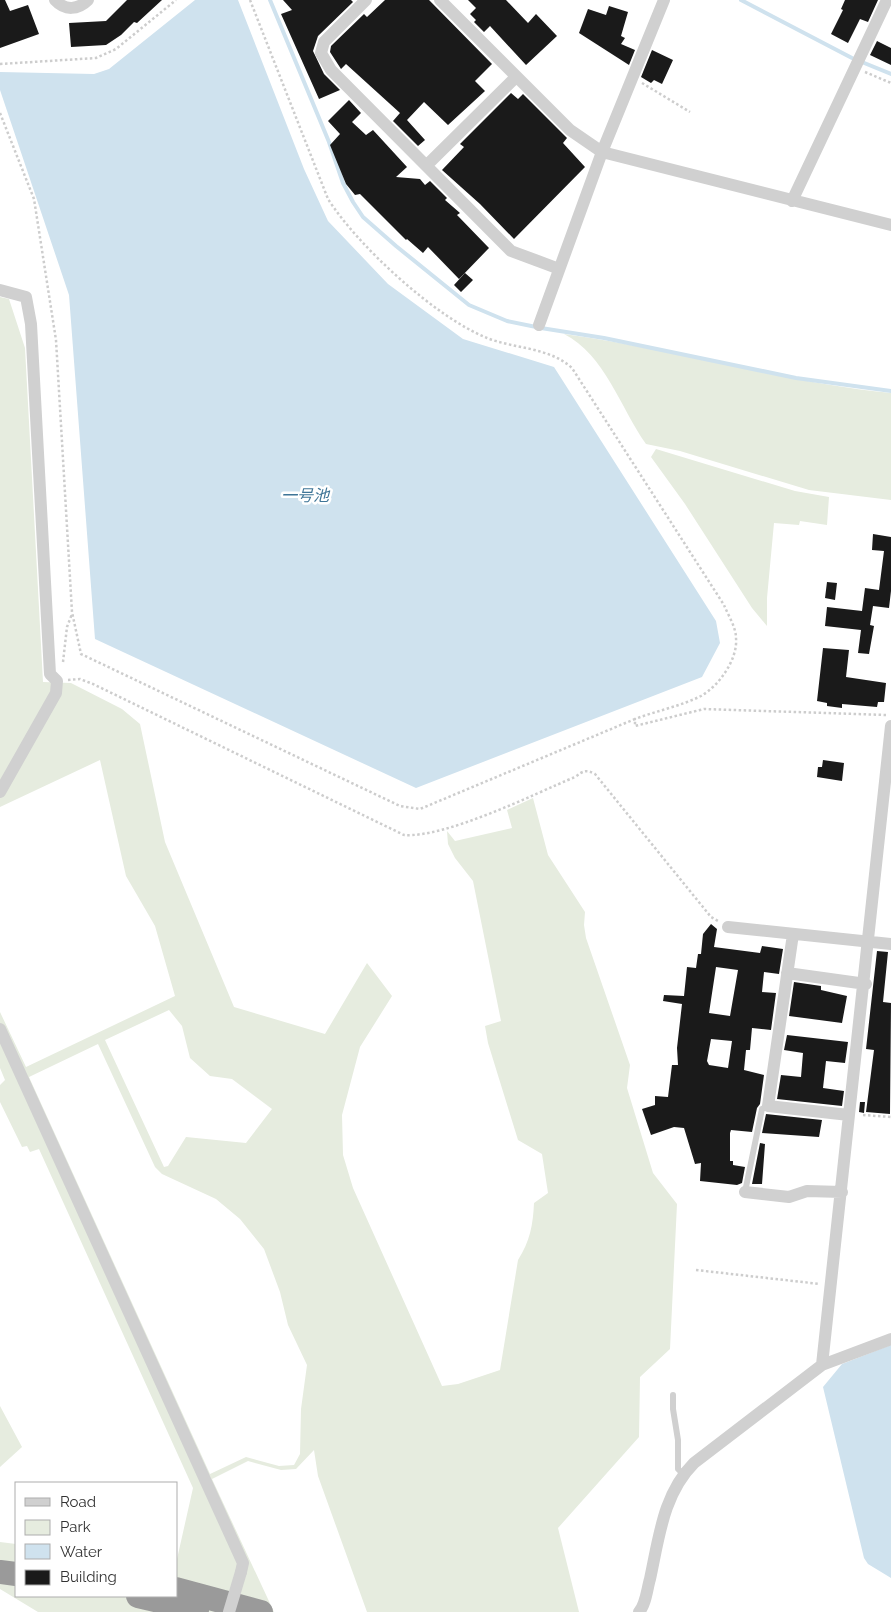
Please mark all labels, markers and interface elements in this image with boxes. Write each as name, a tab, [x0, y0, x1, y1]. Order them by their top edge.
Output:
water label: 一号池	[281, 486, 331, 505]
legend	[15, 1482, 178, 1597]
text: Road	[60, 1493, 96, 1511]
text: Park	[60, 1518, 91, 1536]
text: Water	[60, 1543, 103, 1561]
text: Building	[60, 1568, 117, 1586]

